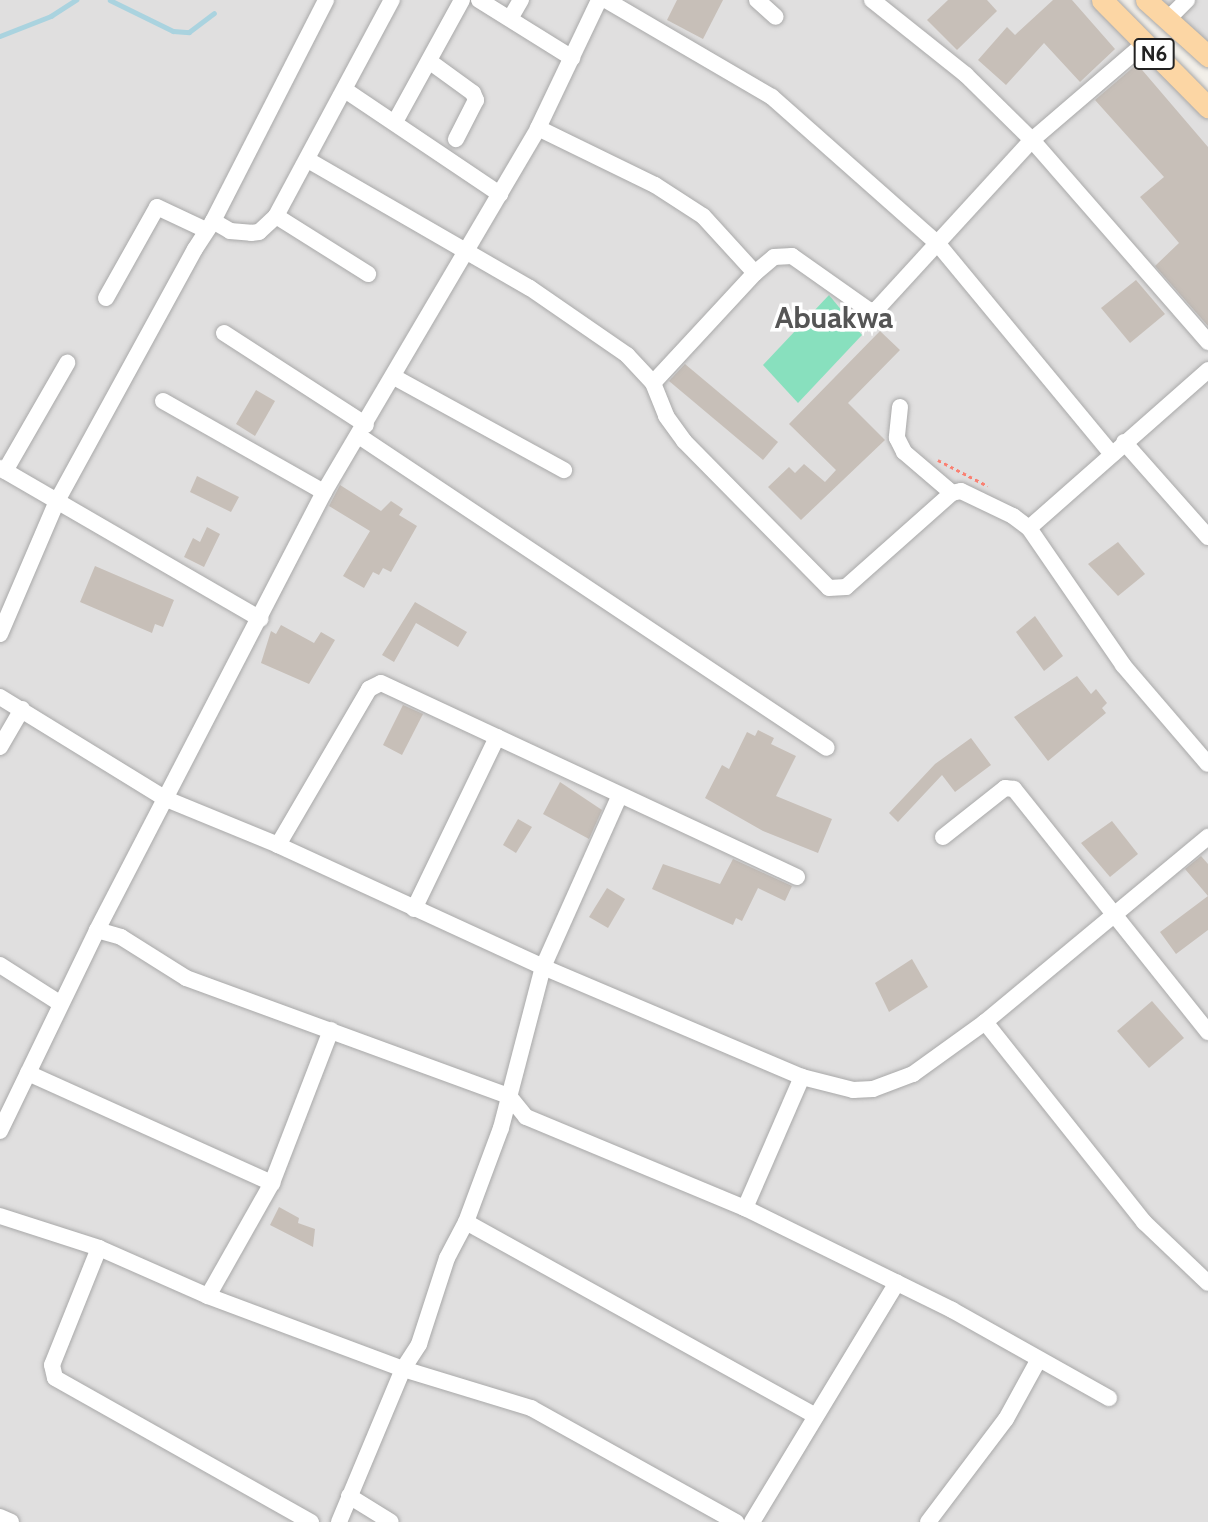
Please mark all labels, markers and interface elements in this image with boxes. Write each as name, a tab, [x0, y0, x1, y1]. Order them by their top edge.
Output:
road number: N6	[1133, 36, 1175, 72]
district label: Abuakwa	[775, 300, 893, 336]

